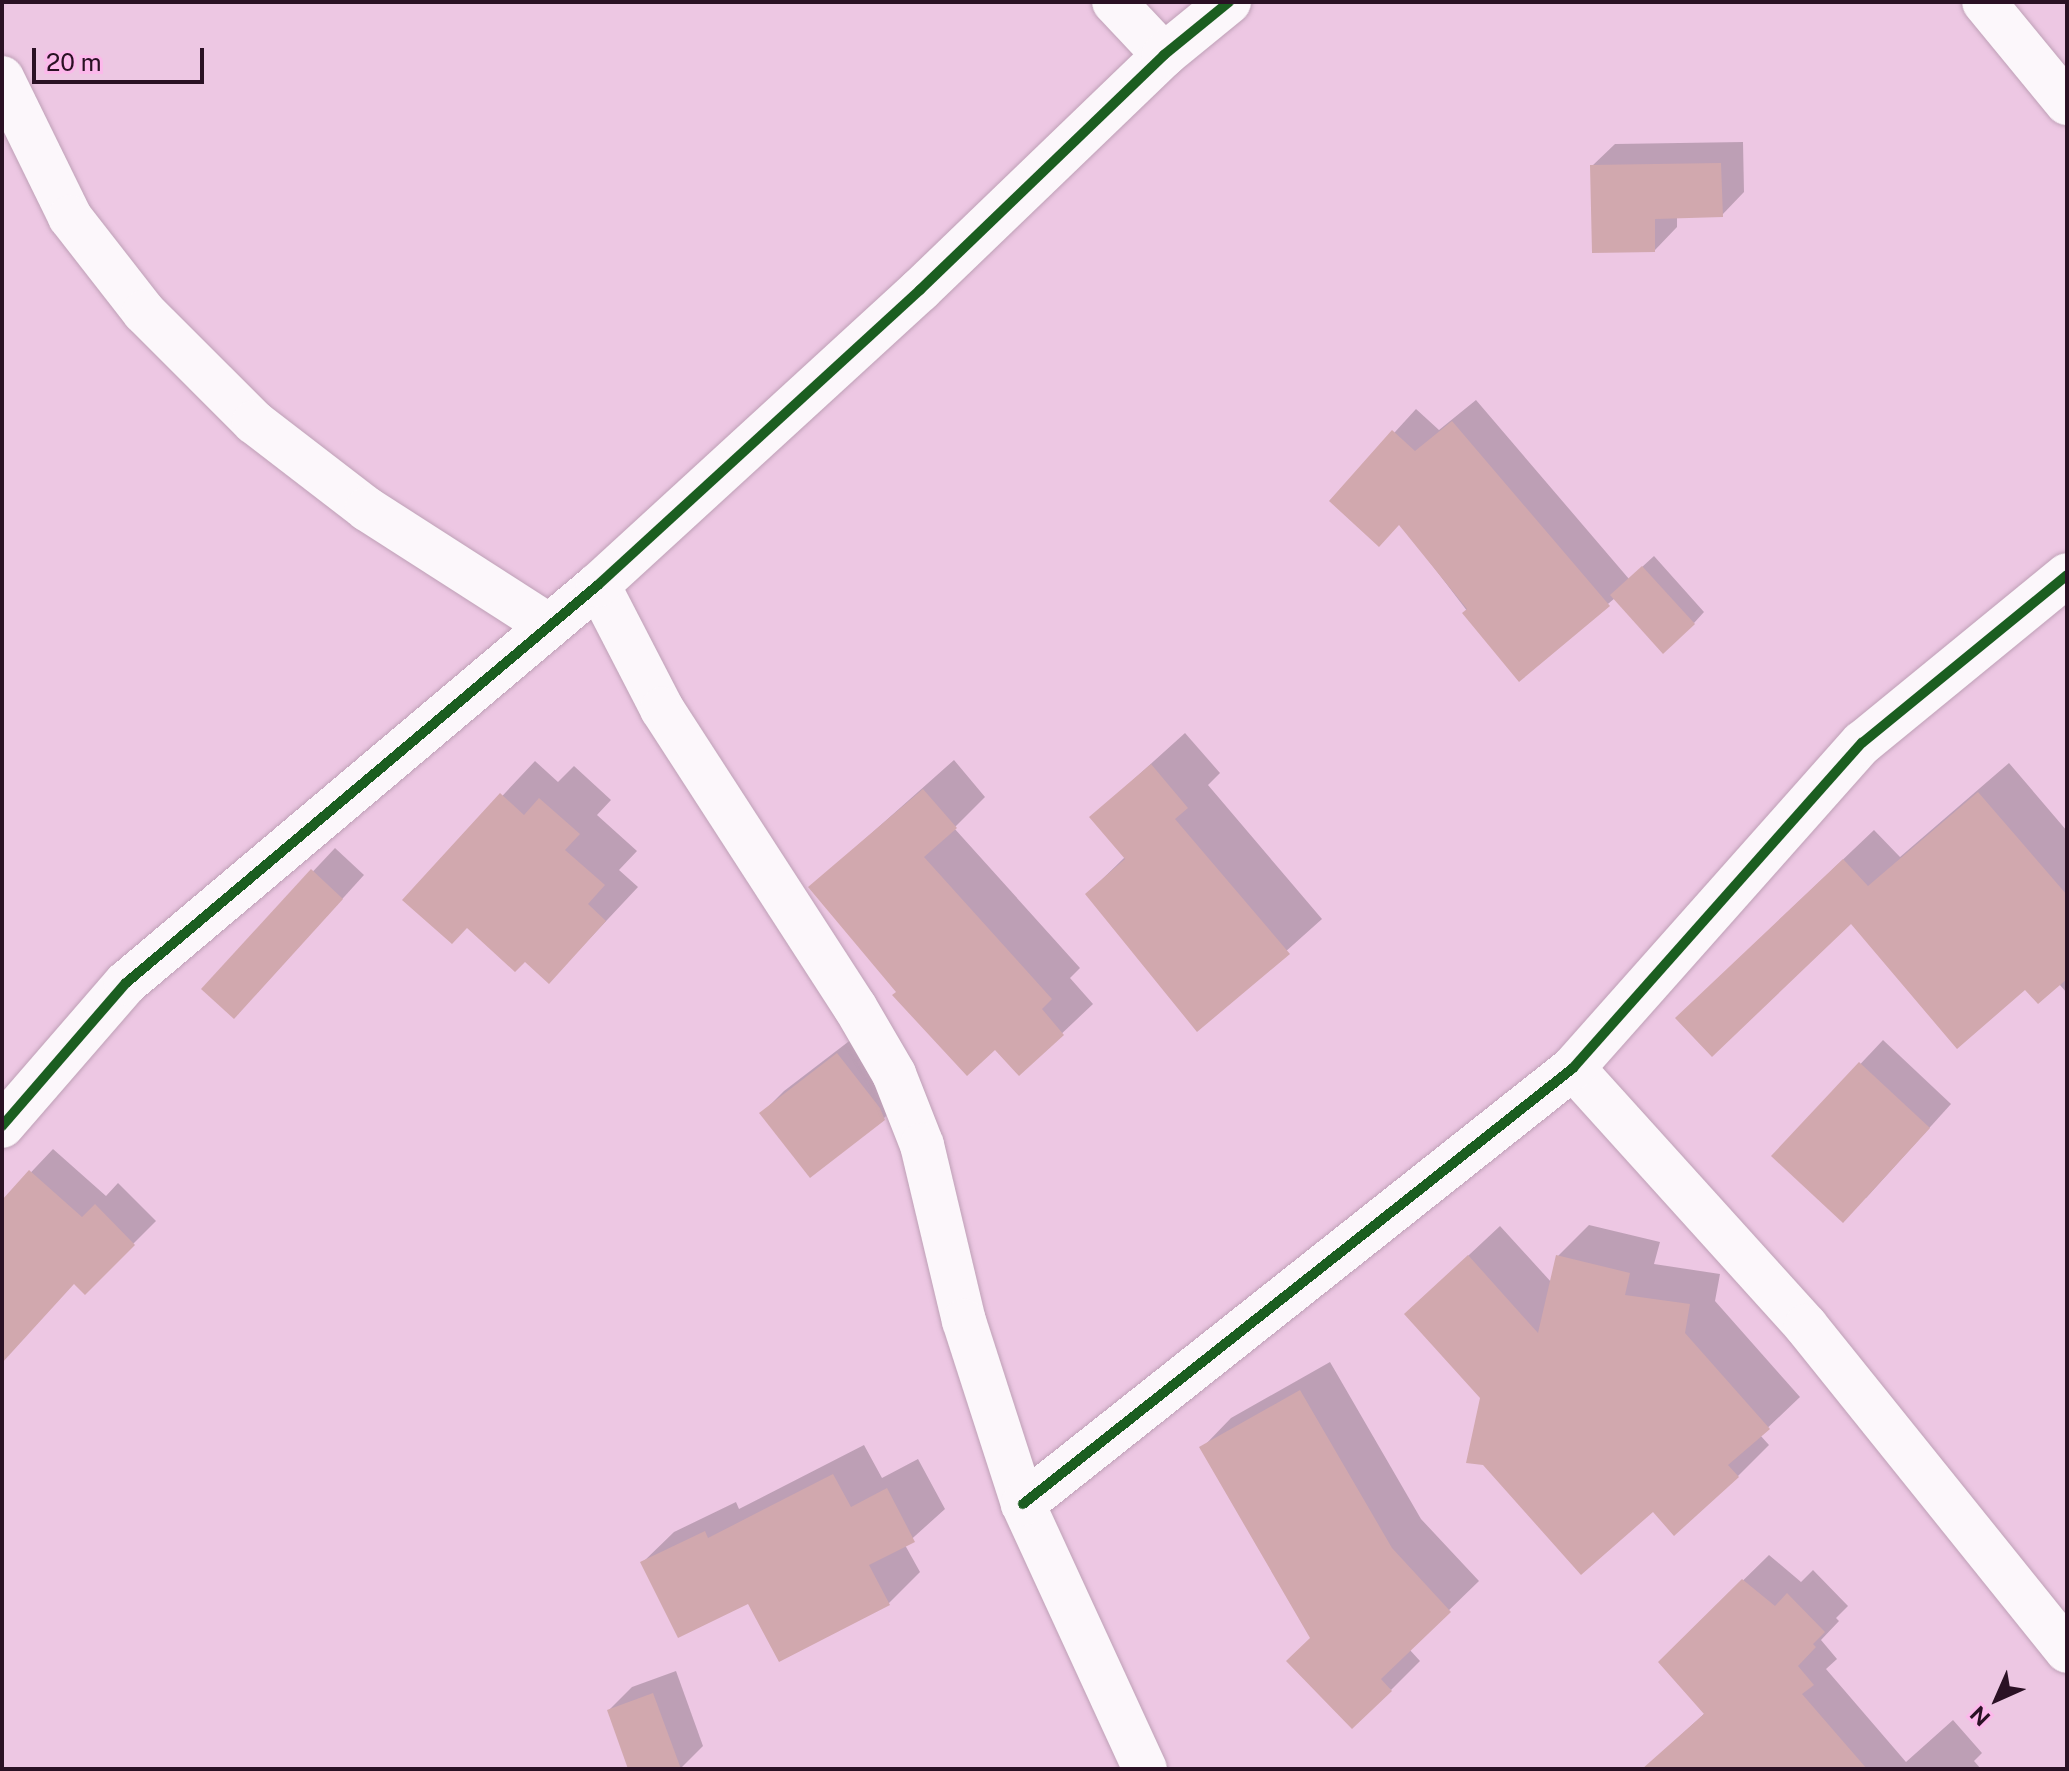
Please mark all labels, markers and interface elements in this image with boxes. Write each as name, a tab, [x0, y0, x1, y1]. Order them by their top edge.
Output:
scale bar	[36, 32, 208, 82]
text: 20 m	[46, 48, 102, 76]
north arrow	[1957, 1659, 2037, 1739]
text: N	[1965, 1701, 1995, 1731]

